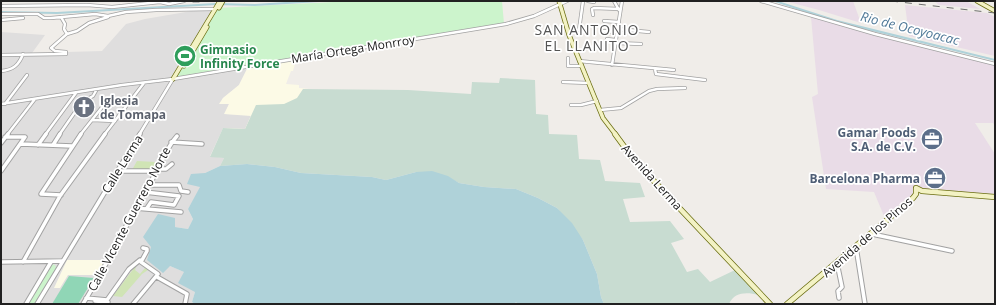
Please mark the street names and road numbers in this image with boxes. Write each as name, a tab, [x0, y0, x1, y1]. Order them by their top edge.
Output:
street label: María Ortega Monrroy	[290, 31, 417, 67]
street label: Calle Lerma	[97, 132, 147, 196]
street label: Avenida Lerma	[618, 140, 686, 214]
street label: Calle VIcente Guerrero Norte	[84, 144, 175, 294]
street label: Avenida de los Pinos	[818, 193, 916, 281]

